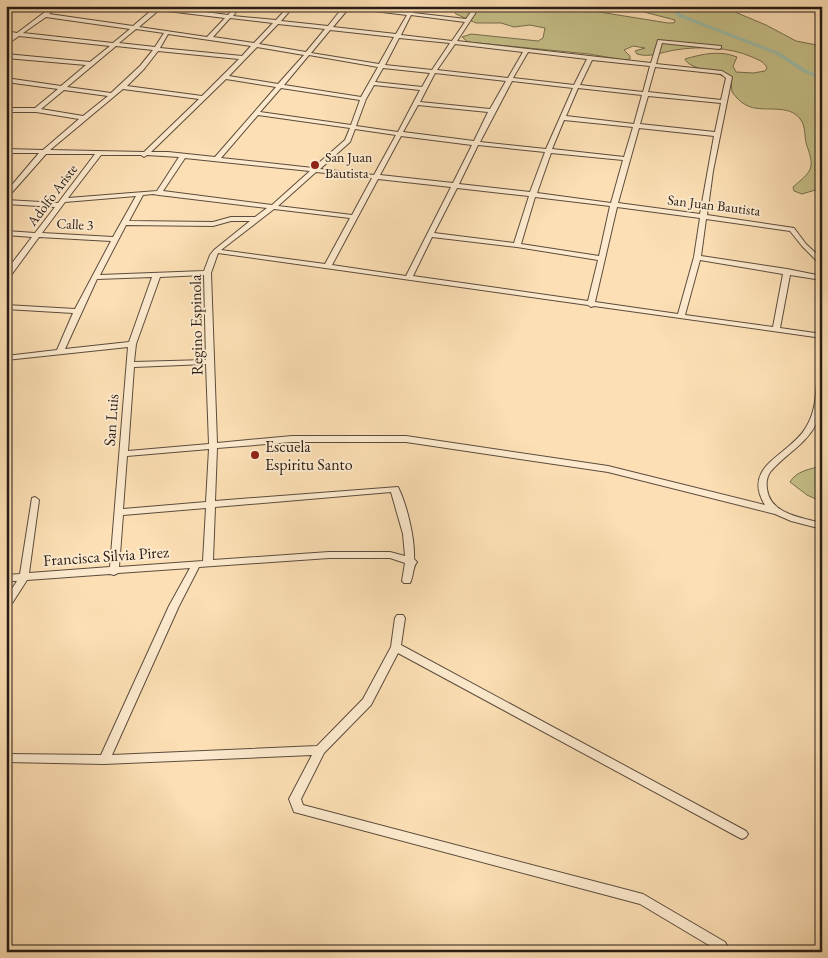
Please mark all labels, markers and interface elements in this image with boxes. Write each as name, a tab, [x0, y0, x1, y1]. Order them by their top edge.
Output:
place label: San Juan Bautista	[325, 148, 373, 182]
marker: San Juan Bautista	[309, 159, 321, 171]
street label: Adolfo Ariste	[22, 160, 81, 230]
street label: San Juan Bautista	[666, 190, 762, 220]
street label: Calle 3	[56, 214, 94, 234]
street label: Regino Espinola	[185, 274, 207, 376]
street label: San Luis	[99, 393, 123, 447]
place label: Escuela Espiritu Santo	[265, 436, 353, 475]
marker: Escuela Espiritu Santo	[249, 449, 261, 461]
street label: Francisca Silvia Pirez	[42, 541, 170, 571]

